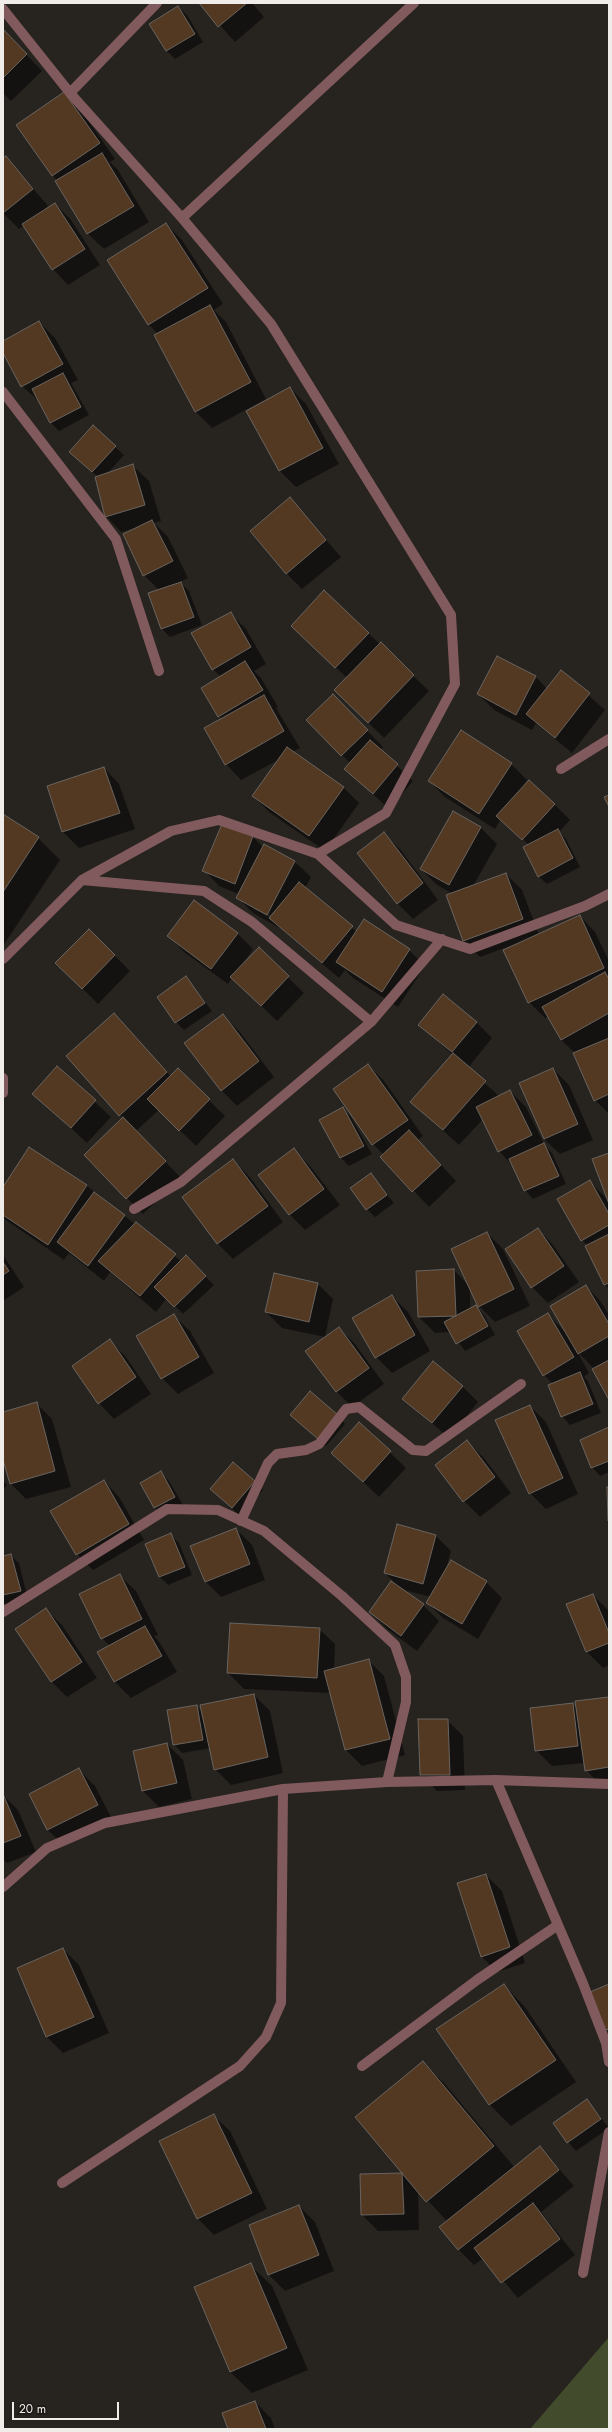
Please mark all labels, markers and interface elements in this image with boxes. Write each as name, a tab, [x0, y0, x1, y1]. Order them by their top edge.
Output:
scale bar	[14, 2394, 121, 2420]
text: 20 m	[19, 2400, 46, 2418]

